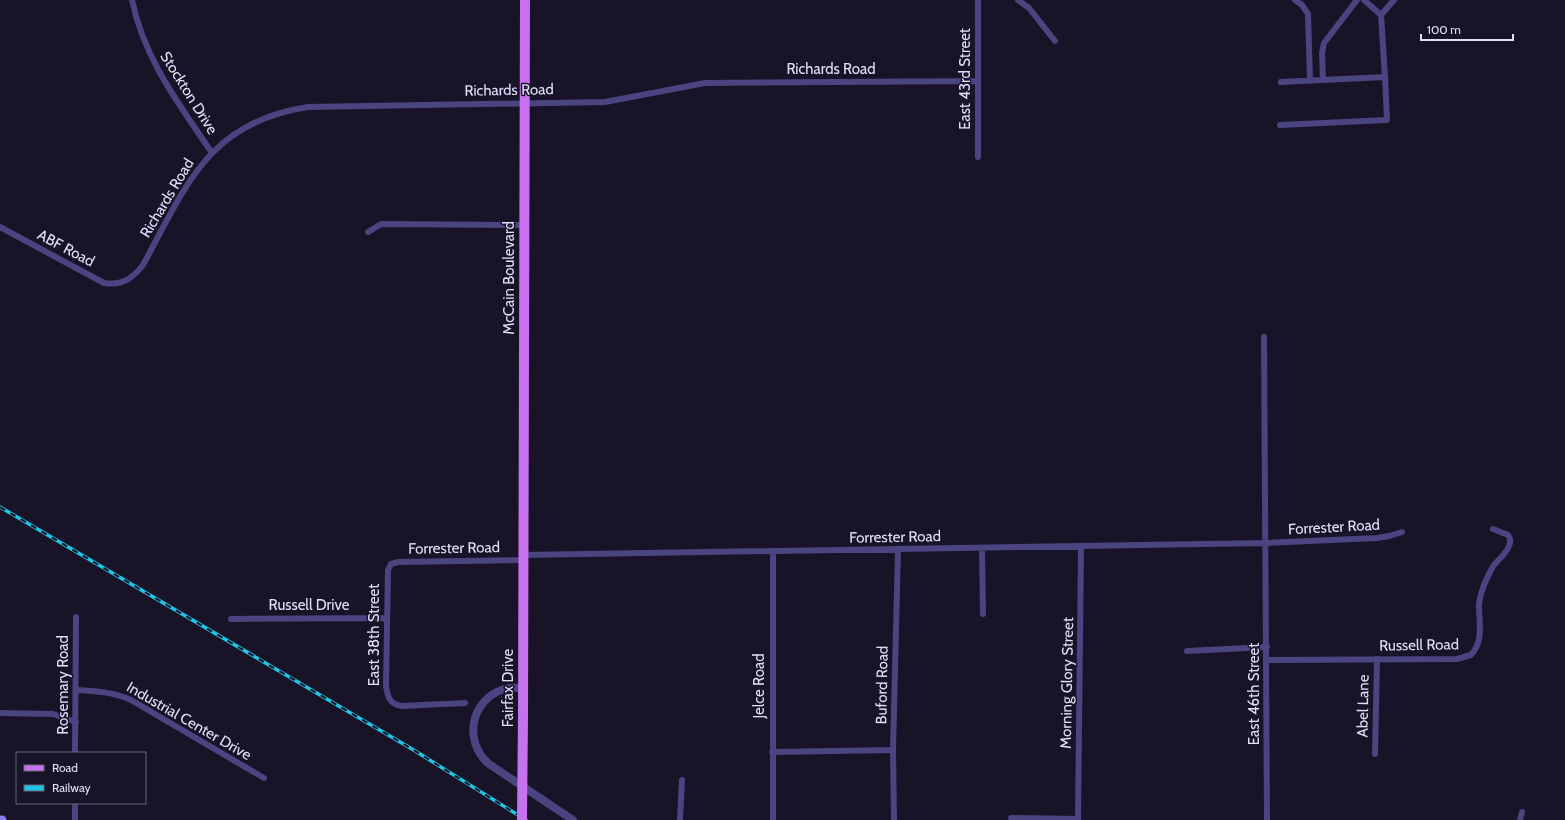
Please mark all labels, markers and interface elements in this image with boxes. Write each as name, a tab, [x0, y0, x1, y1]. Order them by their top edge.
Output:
scale bar	[1421, 16, 1513, 42]
text: 100 m	[1427, 22, 1461, 37]
street label: East 43rd Street	[956, 28, 974, 130]
street label: Stockton Drive	[156, 48, 222, 138]
street label: Richards Road	[786, 60, 876, 78]
street label: Richards Road	[464, 80, 554, 100]
street label: Richards Road	[136, 155, 198, 241]
street label: McCain Boulevard	[500, 221, 518, 335]
street label: ABF Road	[34, 226, 98, 270]
street label: Forrester Road	[1288, 516, 1380, 538]
street label: Forrester Road	[849, 527, 941, 547]
street label: Forrester Road	[408, 538, 500, 558]
street label: East 38th Street	[365, 584, 383, 686]
street label: Russell Drive	[269, 596, 350, 614]
street label: Morning Glory Street	[1057, 617, 1077, 749]
street label: Rosemary Road	[54, 635, 72, 735]
street label: Russell Road	[1379, 635, 1459, 655]
street label: East 46th Street	[1245, 643, 1263, 745]
street label: Buford Road	[872, 646, 892, 724]
street label: Fairfax Drive	[499, 649, 517, 727]
street label: Jelce Road	[750, 653, 768, 720]
street label: Abel Lane	[1353, 674, 1373, 738]
street label: Industrial Center Drive	[123, 678, 255, 764]
legend	[16, 752, 146, 804]
text: Road	[52, 760, 78, 775]
text: Railway	[52, 780, 90, 795]

